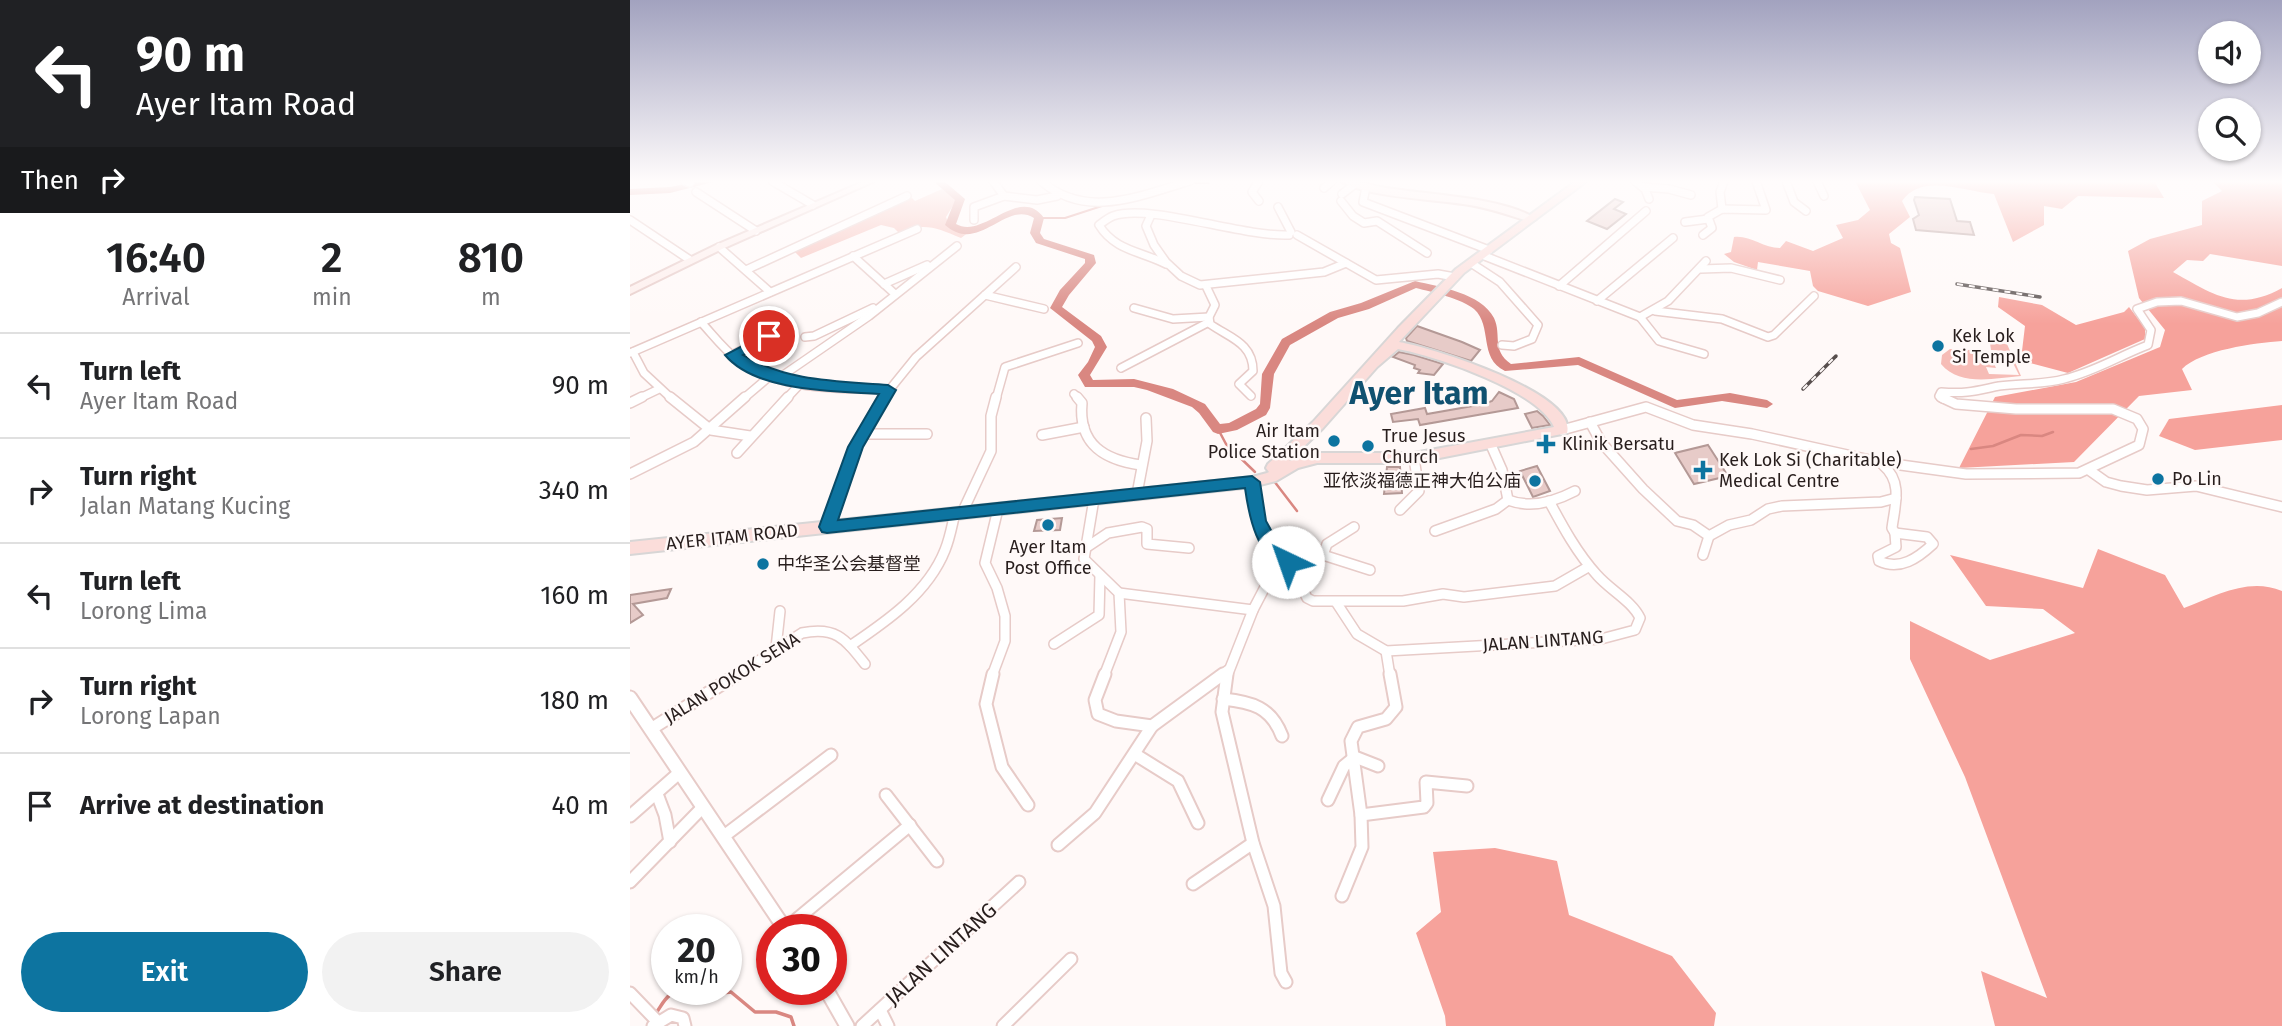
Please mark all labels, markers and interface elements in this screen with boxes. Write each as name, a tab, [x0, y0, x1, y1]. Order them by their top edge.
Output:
map controls	[2198, 21, 2261, 161]
button: sound	[2198, 21, 2261, 84]
text: 90 m	[136, 25, 245, 84]
icon: left	[21, 28, 112, 119]
text: Ayer Itam Road	[136, 85, 356, 123]
button: search	[2198, 98, 2261, 161]
icon: right	[93, 161, 131, 199]
text: Then	[21, 165, 79, 196]
text: 16:40	[106, 233, 206, 283]
text: 2	[321, 233, 343, 283]
text: 810	[458, 233, 524, 283]
text: Arrival	[122, 283, 190, 311]
text: min	[312, 283, 352, 311]
text: m	[481, 283, 501, 311]
pin	[739, 306, 799, 366]
icon: arrive	[750, 317, 788, 355]
place label: Kek Lok Si Temple	[1952, 325, 2031, 368]
marker: Kek Lok Si Temple	[1930, 338, 1946, 354]
text: Turn left	[80, 356, 181, 387]
icon: left	[21, 367, 59, 405]
text: 90 m	[552, 370, 609, 401]
district label: Ayer Itam	[1348, 374, 1489, 412]
text: Ayer Itam Road	[80, 387, 238, 415]
place label: Air Itam Police Station	[1208, 420, 1320, 463]
place label: True Jesus Church	[1382, 425, 1465, 468]
marker: Air Itam Police Station	[1326, 433, 1342, 449]
place label: Klinik Bersatu	[1562, 433, 1675, 455]
marker: Klinik Bersatu	[1536, 434, 1556, 454]
marker: True Jesus Church	[1360, 438, 1376, 454]
place label: Kek Lok Si (Charitable) Medical Centre	[1719, 449, 1902, 492]
marker: Kek Lok Si (Charitable) Medical Centre	[1693, 460, 1713, 480]
text: Turn right	[80, 461, 197, 492]
place label: Po Lin	[2172, 468, 2222, 490]
place label: 亚依淡福德正神大伯公庙	[1323, 470, 1521, 492]
marker: Po Lin	[2150, 471, 2166, 487]
icon: right	[21, 472, 59, 510]
marker: 亚依淡福德正神大伯公庙	[1527, 473, 1543, 489]
text: 340 m	[539, 475, 609, 506]
text: Jalan Matang Kucing	[80, 492, 290, 520]
marker: Ayer Itam Post Office	[1040, 517, 1056, 533]
street label: AYER ITAM ROAD	[665, 519, 799, 555]
position arrow	[1251, 525, 1325, 599]
place label: Ayer Itam Post Office	[1005, 536, 1092, 579]
place label: 中华圣公会基督堂	[777, 553, 921, 575]
marker: 中华圣公会基督堂	[755, 556, 771, 572]
text: Turn left	[80, 566, 181, 597]
icon: left	[21, 577, 59, 615]
text: 160 m	[540, 580, 609, 611]
text: Lorong Lima	[80, 597, 208, 625]
street label: JALAN LINTANG	[1482, 626, 1604, 656]
street label: JALAN POKOK SENA	[660, 627, 804, 728]
text: Turn right	[80, 671, 197, 702]
icon: right	[21, 682, 59, 720]
text: 180 m	[540, 685, 609, 716]
text: Lorong Lapan	[80, 702, 221, 730]
icon: arrive	[21, 787, 59, 825]
text: Arrive at destination	[80, 790, 324, 821]
text: 40 m	[551, 790, 609, 821]
street label: JALAN LINTANG	[880, 897, 1002, 1011]
speed limit sign: 30	[756, 914, 847, 1005]
text: 20	[677, 929, 716, 971]
button: Exit	[21, 932, 308, 1012]
button: Share	[322, 932, 609, 1012]
text: km/h	[674, 966, 719, 988]

